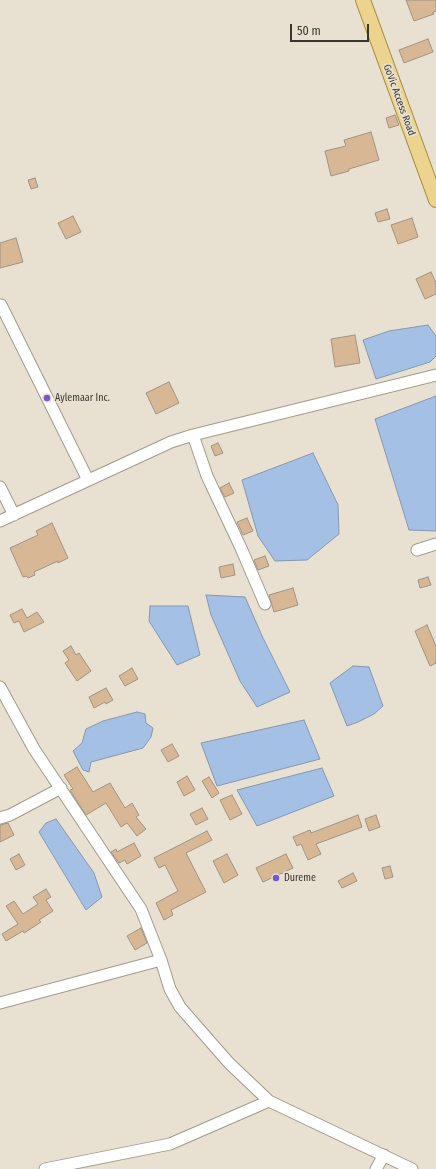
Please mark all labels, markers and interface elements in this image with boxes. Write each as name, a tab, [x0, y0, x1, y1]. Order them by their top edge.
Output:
scale bar	[292, 16, 371, 42]
text: 50 m	[297, 24, 321, 38]
street label: GoVic Access Road	[381, 63, 417, 137]
place label: Aylemaar Inc.	[55, 392, 110, 404]
marker: Aylemaar Inc.	[42, 393, 52, 403]
place label: Dureme	[284, 872, 316, 884]
marker: Dureme	[271, 873, 281, 883]

